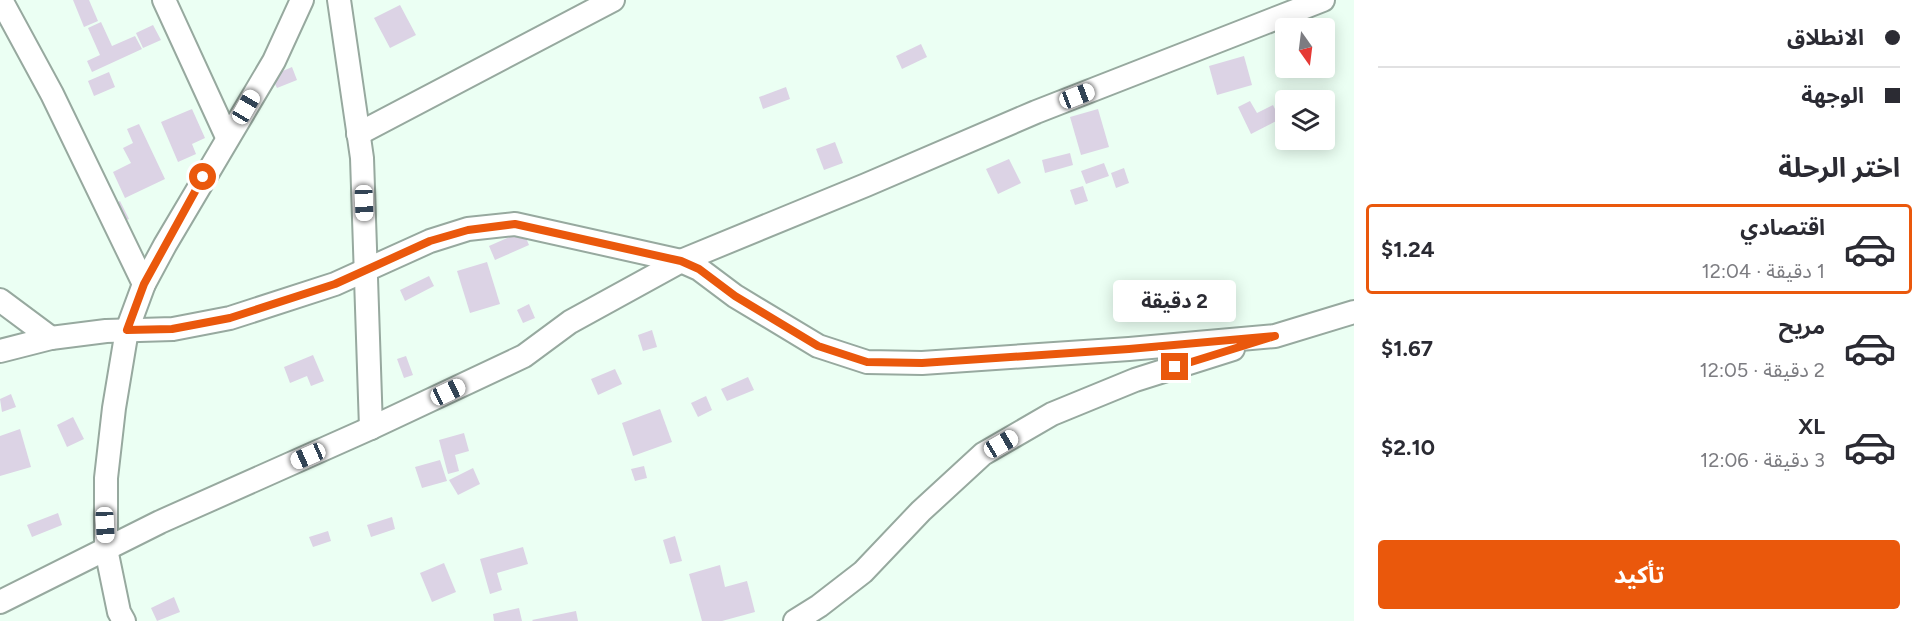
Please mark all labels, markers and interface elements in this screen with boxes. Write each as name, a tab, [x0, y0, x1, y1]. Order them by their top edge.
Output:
north arrow	[1275, 18, 1335, 78]
map controls	[1275, 18, 1335, 150]
text: الانطلاق	[1787, 24, 1864, 51]
car	[1057, 81, 1097, 111]
text: الوجهة	[1801, 82, 1864, 109]
car	[229, 87, 263, 127]
button: layers	[1275, 90, 1335, 150]
text: اختر الرحلة	[1778, 151, 1900, 184]
route start	[189, 163, 216, 190]
car	[354, 185, 374, 221]
text: اقتصادي	[1740, 214, 1825, 241]
icon: car	[1843, 222, 1897, 276]
text: $1.24	[1381, 236, 1435, 263]
text: 1 دقيقة · 12:04	[1702, 259, 1825, 283]
callout: 2 دقيقة	[1114, 280, 1236, 322]
text: 2 دقيقة	[1141, 289, 1208, 313]
text: مريح	[1779, 313, 1825, 340]
icon: car	[1843, 321, 1897, 375]
text: $1.67	[1381, 335, 1433, 362]
route end	[1161, 353, 1188, 380]
text: 2 دقيقة · 12:05	[1700, 358, 1825, 382]
car	[428, 376, 468, 408]
text: XL	[1798, 413, 1825, 440]
icon: car	[1843, 420, 1897, 474]
car	[981, 427, 1021, 461]
text: $2.10	[1381, 434, 1435, 461]
car	[288, 440, 328, 472]
text: 3 دقيقة · 12:06	[1700, 448, 1825, 472]
car	[95, 507, 115, 543]
button: تأكيد	[1378, 540, 1900, 609]

